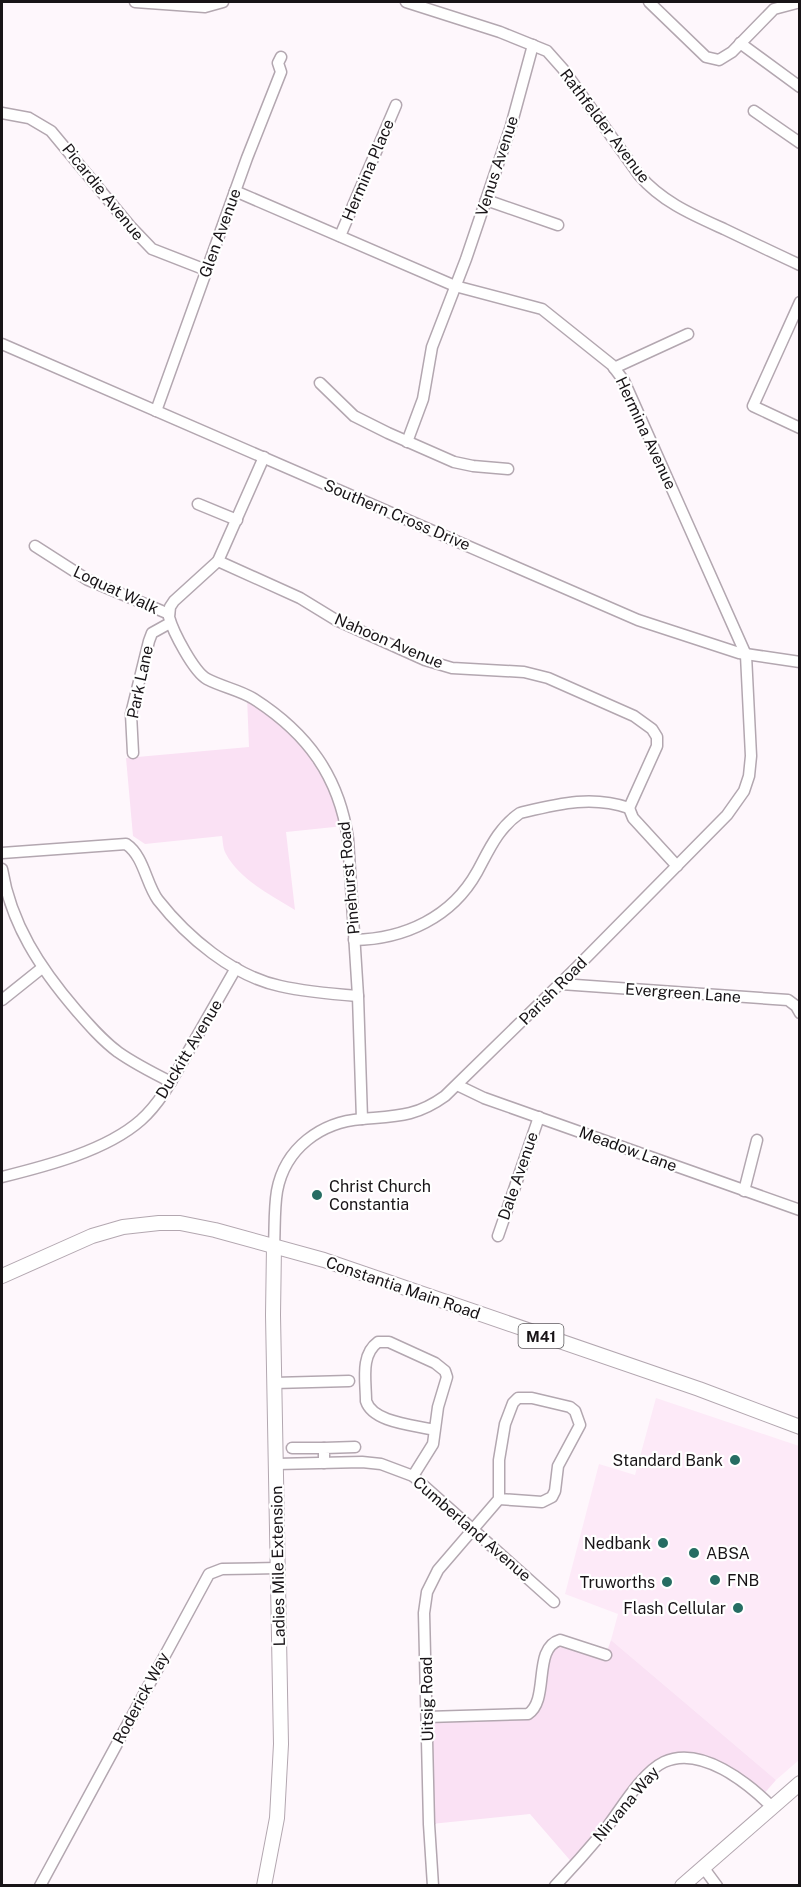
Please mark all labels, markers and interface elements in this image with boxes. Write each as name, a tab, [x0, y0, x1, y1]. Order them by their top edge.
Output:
street label: Rathfelder Avenue	[556, 65, 654, 187]
street label: Venus Avenue	[472, 113, 522, 219]
street label: Hermina Place	[338, 116, 398, 224]
street label: Picardie Avenue	[58, 140, 148, 244]
street label: Glen Avenue	[195, 186, 245, 280]
street label: Hermina Avenue	[612, 374, 680, 492]
street label: Southern Cross Drive	[321, 476, 473, 554]
street label: Loquat Walk	[70, 562, 162, 618]
street label: Nahoon Avenue	[332, 610, 446, 672]
street label: Park Lane	[123, 644, 157, 720]
street label: Pinehurst Road	[335, 821, 363, 935]
street label: Parish Road	[515, 953, 591, 1029]
street label: Evergreen Lane	[624, 979, 742, 1007]
street label: Duckitt Avenue	[152, 996, 226, 1102]
street label: Meadow Lane	[576, 1122, 680, 1176]
street label: Dale Avenue	[494, 1129, 542, 1223]
place label: Christ Church Constantia	[329, 1177, 431, 1214]
marker: Christ Church Constantia	[310, 1188, 324, 1202]
street label: Constantia Main Road	[323, 1253, 483, 1323]
road number: M41	[518, 1324, 564, 1348]
place label: Standard Bank	[613, 1451, 723, 1470]
marker: Standard Bank	[728, 1453, 742, 1467]
street label: Cumberland Avenue	[409, 1473, 535, 1585]
street label: Ladies Mile Extension	[267, 1485, 289, 1647]
place label: Nedbank	[584, 1534, 651, 1553]
marker: Nedbank	[656, 1536, 670, 1550]
place label: ABSA	[706, 1544, 750, 1563]
marker: ABSA	[687, 1546, 701, 1560]
place label: FNB	[727, 1571, 759, 1590]
place label: Truworths	[580, 1573, 655, 1592]
marker: FNB	[708, 1573, 722, 1587]
marker: Truworths	[660, 1575, 674, 1589]
place label: Flash Cellular	[623, 1599, 726, 1618]
marker: Flash Cellular	[731, 1601, 745, 1615]
street label: Roderick Way	[109, 1648, 173, 1747]
street label: Uitsig Road	[417, 1656, 437, 1742]
street label: Nirvana Way	[589, 1762, 663, 1846]

